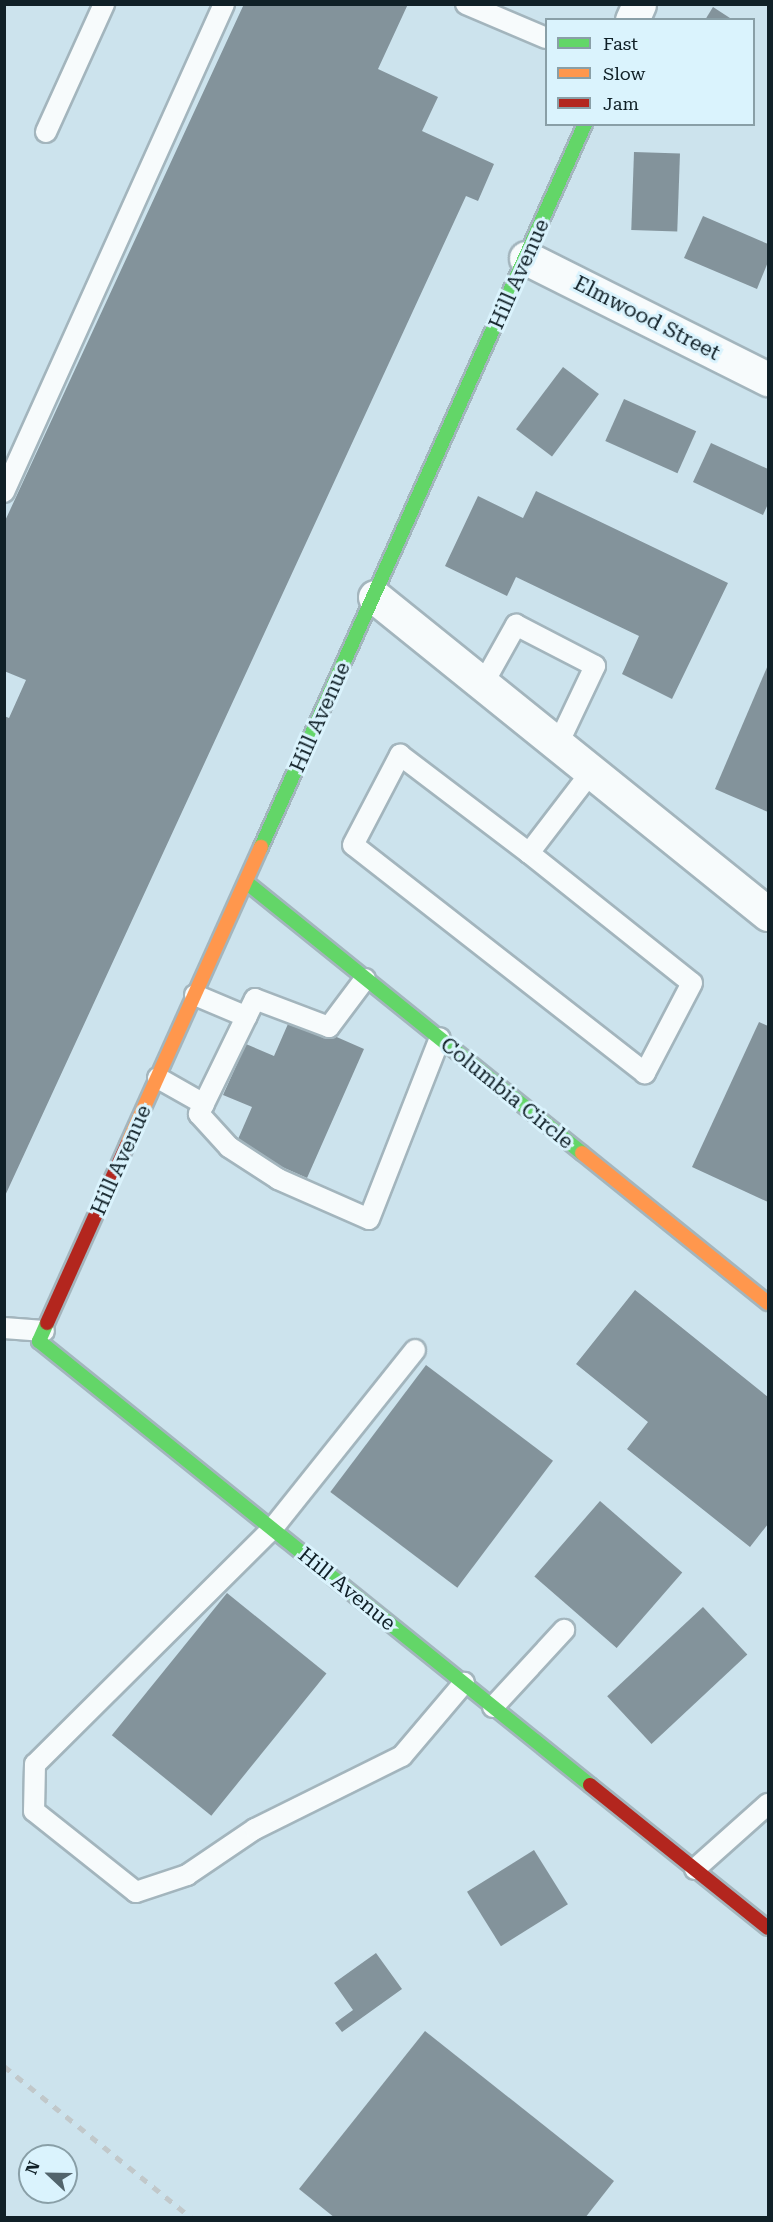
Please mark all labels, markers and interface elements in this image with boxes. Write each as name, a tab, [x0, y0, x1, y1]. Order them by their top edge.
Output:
legend	[545, 18, 755, 126]
text: Fast	[603, 33, 638, 54]
text: Slow	[603, 63, 645, 84]
text: Jam	[603, 93, 639, 114]
street label: Hill Avenue	[484, 215, 554, 333]
street label: Elmwood Street	[570, 270, 724, 366]
street label: Hill Avenue	[285, 658, 355, 776]
street label: Columbia Circle	[436, 1032, 578, 1154]
street label: Hill Avenue	[86, 1101, 156, 1219]
street label: Hill Avenue	[293, 1542, 401, 1636]
north arrow	[18, 2144, 78, 2204]
text: N	[22, 2159, 44, 2177]

